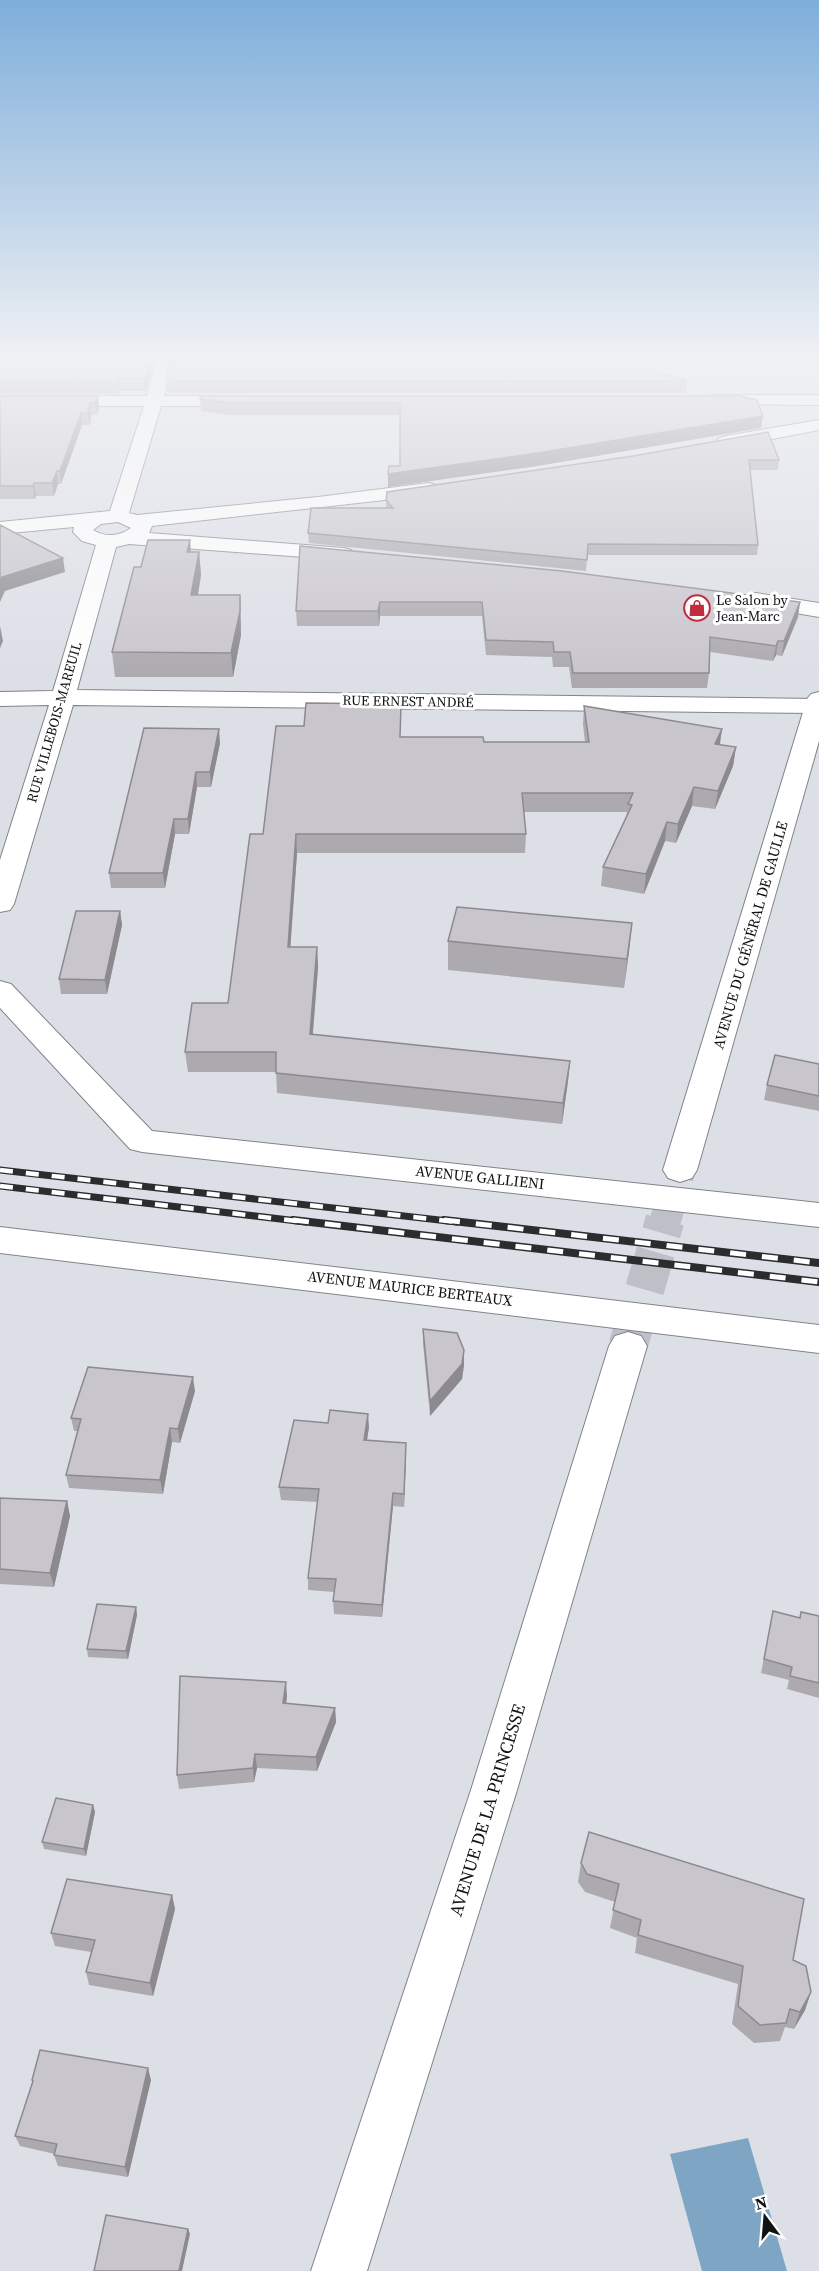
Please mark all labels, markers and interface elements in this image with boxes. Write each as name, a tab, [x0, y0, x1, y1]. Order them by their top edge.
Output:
place label: Le Salon by Jean-Marc	[715, 590, 789, 626]
shop icon: Le Salon by Jean-Marc	[682, 593, 712, 623]
street label: RUE VILLEBOIS-MAREUIL	[21, 639, 87, 805]
street label: RUE ERNEST ANDRÉ	[342, 690, 474, 712]
street label: AVENUE DU GÉNÉRAL DE GAULLE	[707, 819, 793, 1051]
street label: AVENUE GALLIENI	[414, 1160, 546, 1194]
street label: AVENUE MAURICE BERTEAUX	[306, 1265, 514, 1311]
street label: AVENUE DE LA PRINCESSE	[443, 1701, 531, 1919]
north arrow	[735, 2187, 795, 2247]
text: N	[752, 2190, 770, 2215]

